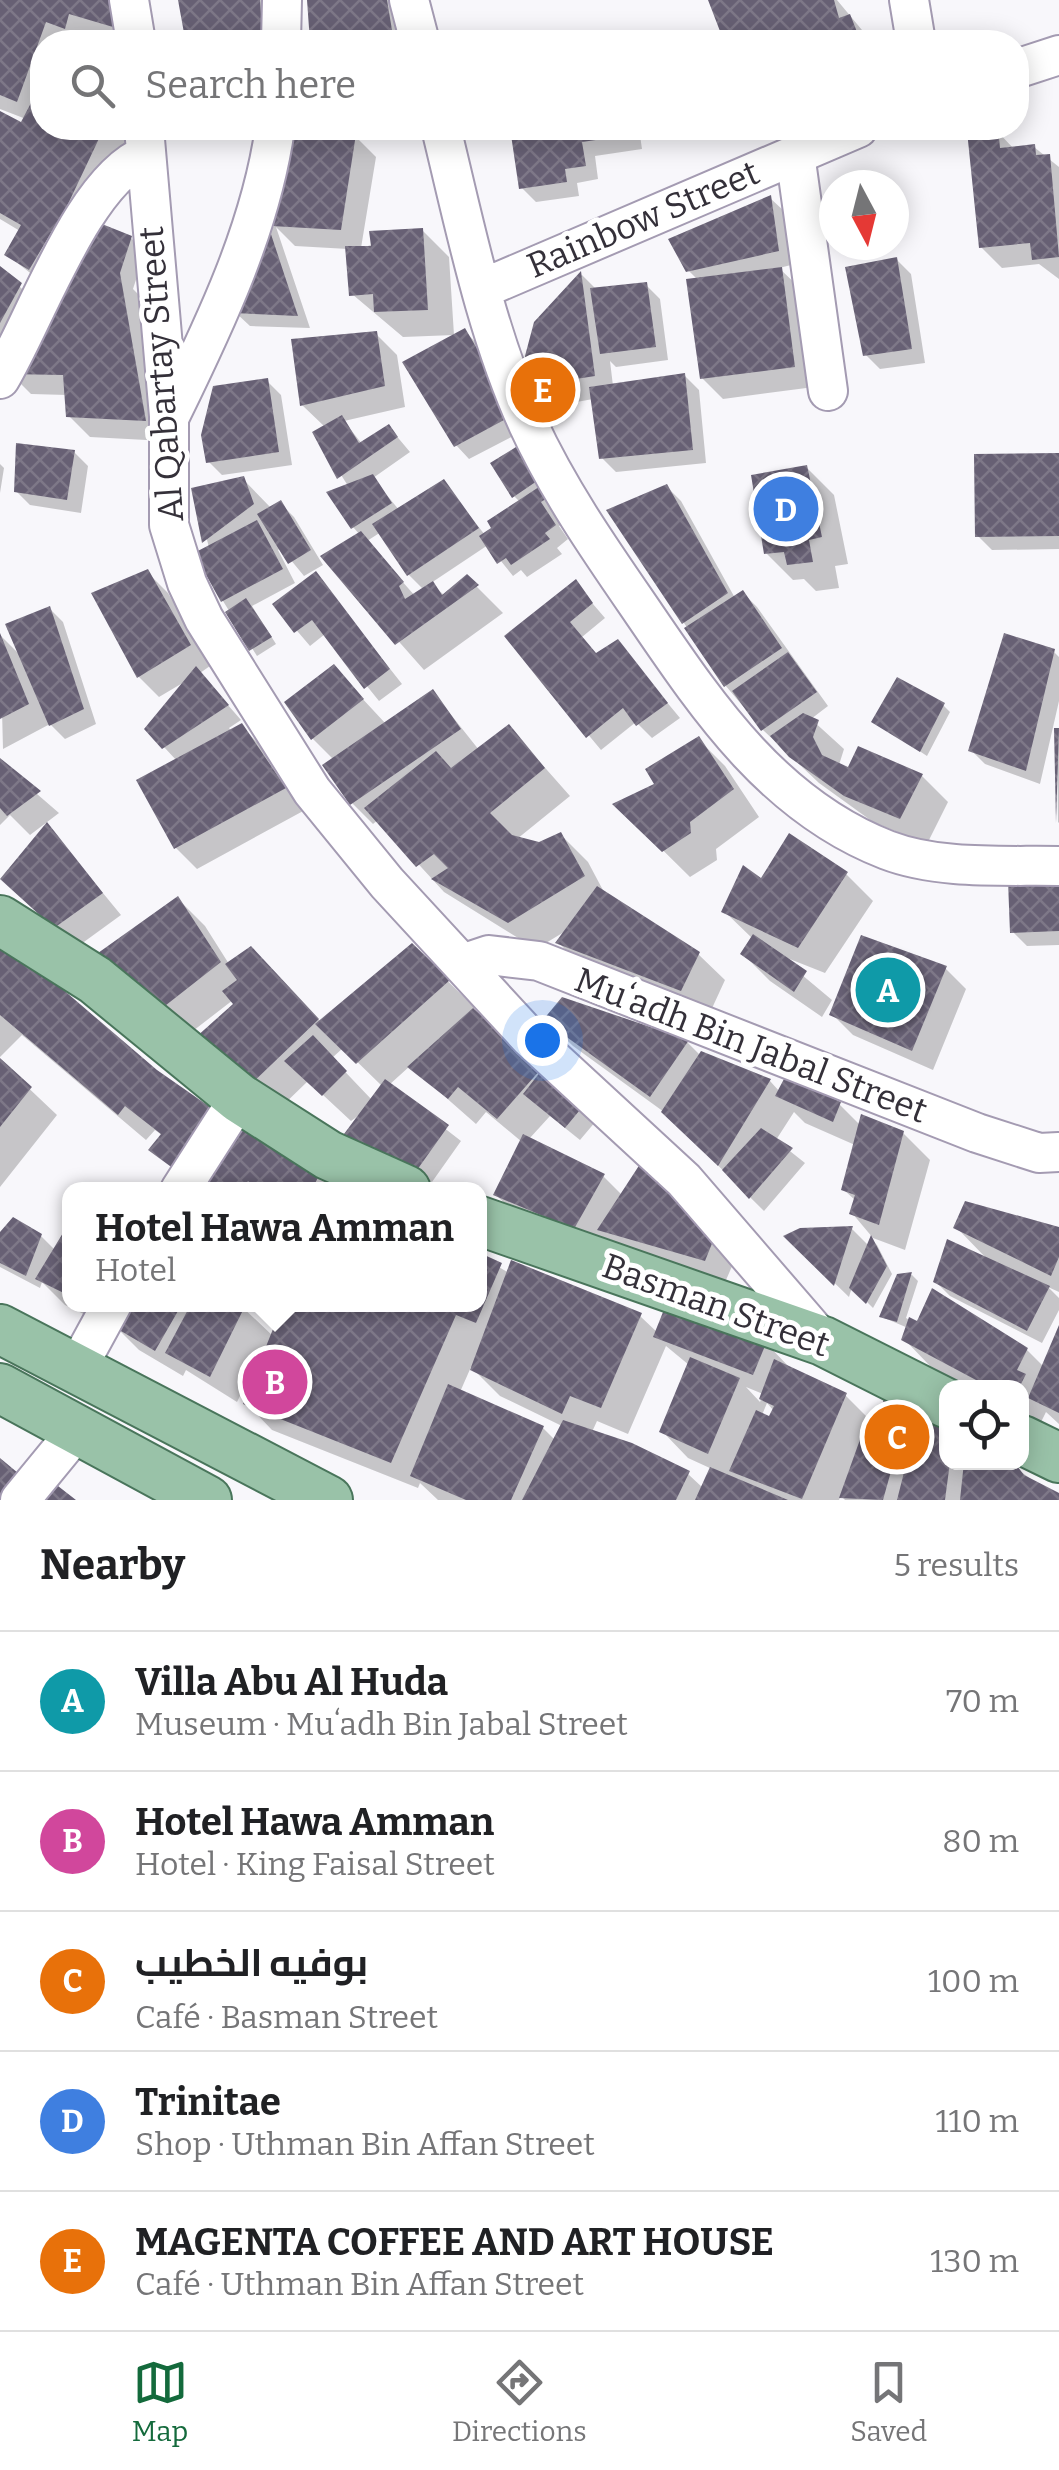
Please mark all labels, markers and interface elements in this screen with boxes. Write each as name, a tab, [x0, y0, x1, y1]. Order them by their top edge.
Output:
search box	[30, 30, 1029, 140]
icon: search	[65, 58, 120, 113]
text: Search here	[145, 62, 356, 108]
street label: Rainbow Street	[521, 151, 766, 287]
north arrow	[819, 170, 909, 260]
street label: Al Qabartay Street	[130, 225, 192, 523]
pin: E	[510, 352, 576, 428]
pin: D	[754, 472, 818, 546]
pin: A	[856, 952, 920, 1028]
street label: Muʻadh Bin Jabal Street	[569, 958, 933, 1132]
your location	[517, 1015, 568, 1066]
popup	[62, 1182, 487, 1312]
text: Hotel Hawa Amman	[95, 1205, 454, 1251]
street label: Basman Street	[597, 1245, 835, 1366]
text: Hotel	[95, 1251, 176, 1289]
pin: B	[242, 1344, 308, 1420]
map controls	[939, 1380, 1029, 1470]
button: locate	[939, 1380, 1029, 1470]
pin: C	[864, 1400, 930, 1474]
text: Nearby	[40, 1540, 185, 1590]
text: 5 results	[894, 1546, 1019, 1584]
text: Villa Abu Al Huda	[135, 1659, 448, 1705]
text: A	[61, 1682, 84, 1720]
text: 70 m	[946, 1682, 1019, 1720]
text: Museum · Muʻadh Bin Jabal Street	[135, 1705, 628, 1743]
text: Hotel Hawa Amman	[135, 1799, 494, 1845]
text: B	[62, 1822, 83, 1860]
text: 80 m	[942, 1822, 1019, 1860]
text: Hotel · King Faisal Street	[135, 1845, 495, 1883]
text: بوفيه الخطيب	[135, 1940, 368, 1986]
text: C	[62, 1962, 83, 2000]
text: 100 m	[928, 1962, 1019, 2000]
text: Café · Basman Street	[135, 1998, 438, 2036]
text: Trinitae	[135, 2079, 281, 2125]
text: D	[61, 2102, 84, 2140]
text: 110 m	[936, 2102, 1019, 2140]
text: Shop · Uthman Bin Affan Street	[135, 2125, 595, 2163]
text: MAGENTA COFFEE AND ART HOUSE	[135, 2219, 774, 2265]
text: E	[63, 2242, 82, 2280]
text: 130 m	[930, 2242, 1019, 2280]
text: Café · Uthman Bin Affan Street	[135, 2265, 584, 2303]
tab: Map	[132, 2355, 188, 2448]
tab: Directions	[452, 2355, 587, 2448]
tab: Saved	[850, 2355, 927, 2448]

